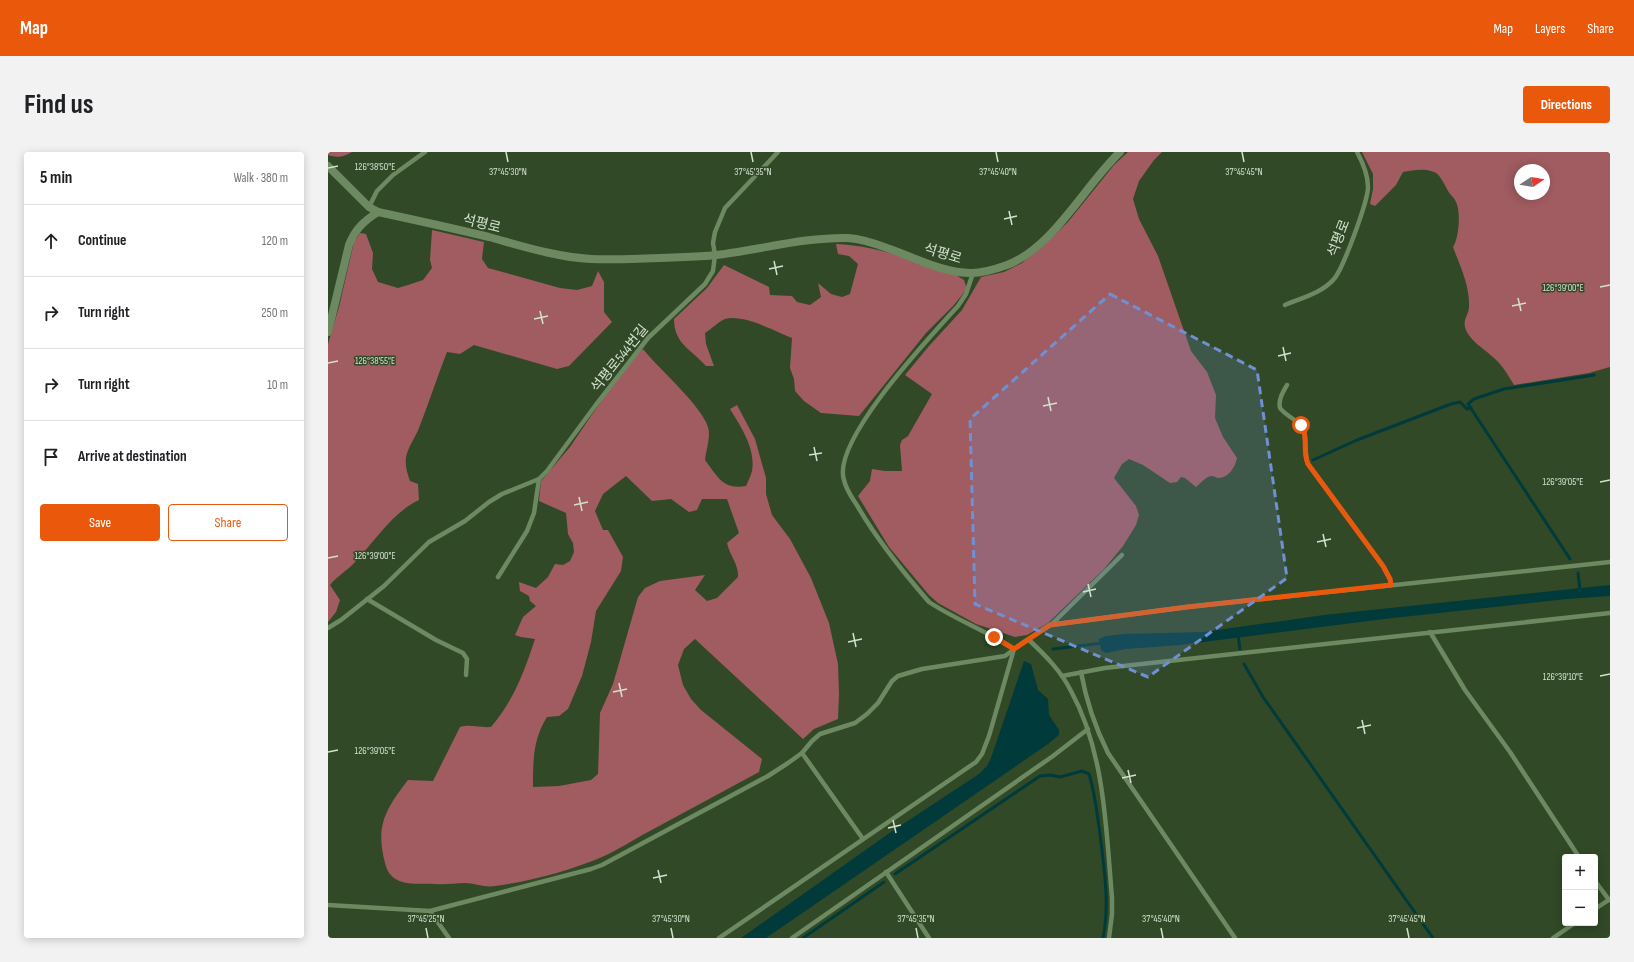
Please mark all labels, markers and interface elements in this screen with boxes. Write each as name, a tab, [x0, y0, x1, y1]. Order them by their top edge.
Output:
text: Map	[20, 17, 48, 40]
text: Map	[1493, 20, 1513, 37]
text: Layers	[1535, 20, 1565, 37]
text: Share	[1587, 20, 1614, 37]
button: Directions	[1523, 86, 1610, 123]
text: Find us	[24, 88, 93, 121]
text: 126°38'50"E	[355, 161, 395, 173]
north arrow	[1514, 164, 1550, 200]
text: 37°45'30"N	[489, 166, 527, 178]
text: 37°45'35"N	[734, 166, 772, 178]
text: 37°45'40"N	[979, 166, 1017, 178]
text: 37°45'45"N	[1225, 166, 1263, 178]
text: 5 min	[40, 168, 72, 188]
text: Walk · 380 m	[233, 170, 288, 186]
street label: 석평로	[461, 211, 503, 236]
street label: 석평로	[1324, 217, 1353, 259]
icon: ahead	[40, 230, 62, 252]
text: Continue	[78, 231, 127, 250]
text: 120 m	[262, 233, 288, 249]
street label: 석평로	[922, 240, 964, 267]
text: 126°39'00"E	[1542, 282, 1584, 294]
icon: right	[40, 302, 62, 324]
text: Turn right	[78, 303, 130, 322]
text: 250 m	[261, 305, 288, 321]
street label: 석평로544번길	[587, 321, 652, 395]
text: 126°38'55"E	[355, 355, 395, 367]
icon: right	[40, 374, 62, 396]
text: Turn right	[78, 375, 130, 394]
text: 10 m	[267, 377, 288, 393]
route start	[1292, 416, 1310, 434]
icon: arrive	[40, 446, 62, 468]
text: Arrive at destination	[78, 447, 187, 466]
text: 126°39'05"E	[1543, 476, 1583, 488]
button: Save	[40, 504, 160, 541]
button: Share	[168, 504, 288, 541]
text: 126°39'00"E	[354, 550, 396, 562]
route end	[985, 628, 1003, 646]
text: 126°39'10"E	[1543, 671, 1583, 683]
text: 126°39'05"E	[355, 745, 395, 757]
map controls	[1562, 854, 1598, 926]
button: +	[1562, 854, 1598, 890]
button: −	[1562, 890, 1598, 926]
text: 37°45'25"N	[407, 913, 445, 925]
text: 37°45'30"N	[652, 913, 690, 925]
text: 37°45'35"N	[897, 913, 935, 925]
text: 37°45'40"N	[1142, 913, 1180, 925]
text: 37°45'45"N	[1388, 913, 1426, 925]

